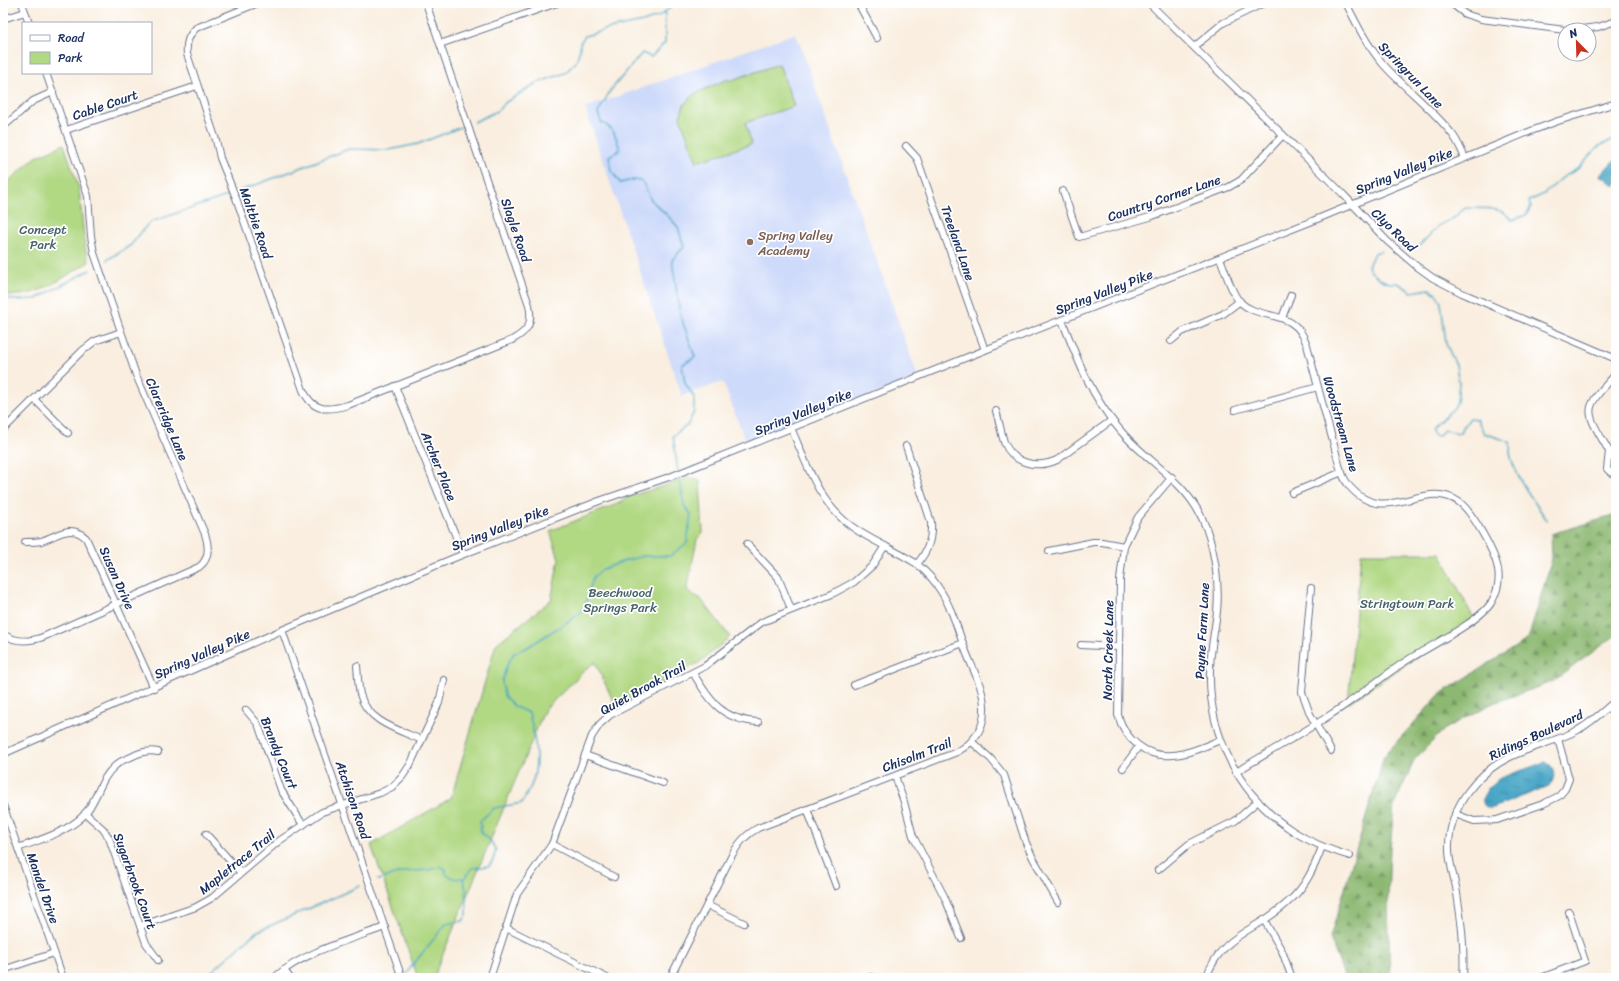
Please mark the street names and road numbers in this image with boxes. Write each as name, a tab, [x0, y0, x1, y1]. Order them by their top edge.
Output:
street label: Springrun Lane	[1373, 36, 1450, 114]
street label: Cable Court	[69, 83, 141, 127]
street label: Spring Valley Pike	[1352, 141, 1456, 201]
street label: Country Corner Lane	[1104, 168, 1224, 228]
street label: Maltbie Road	[233, 184, 279, 263]
street label: Slagle Road	[494, 195, 538, 266]
street label: Treeland Lane	[934, 202, 982, 284]
street label: Clyo Road	[1366, 202, 1423, 259]
street label: Spring Valley Pike	[1052, 263, 1157, 321]
street label: Woodstream Lane	[1316, 373, 1366, 475]
street label: Clareridge Lane	[139, 374, 195, 464]
street label: Spring Valley Pike	[751, 382, 855, 442]
street label: Archer Place	[414, 427, 463, 504]
street label: Spring Valley Pike	[448, 499, 553, 557]
street label: Susan Drive	[93, 543, 141, 614]
street label: Payne Farm Lane	[1188, 582, 1216, 680]
street label: North Creek Lane	[1096, 599, 1120, 700]
street label: Spring Valley Pike	[150, 622, 254, 685]
street label: Quiet Brook Trail	[595, 655, 691, 721]
street label: Ridings Boulevard	[1485, 703, 1588, 767]
street label: Brandy Court	[254, 713, 304, 793]
street label: Chisolm Trail	[879, 731, 956, 779]
street label: Atchison Road	[328, 757, 378, 843]
street label: Mapletrace Trail	[193, 823, 281, 900]
street label: Sugarbrook Court	[107, 829, 163, 933]
street label: Mandel Drive	[20, 849, 66, 927]

